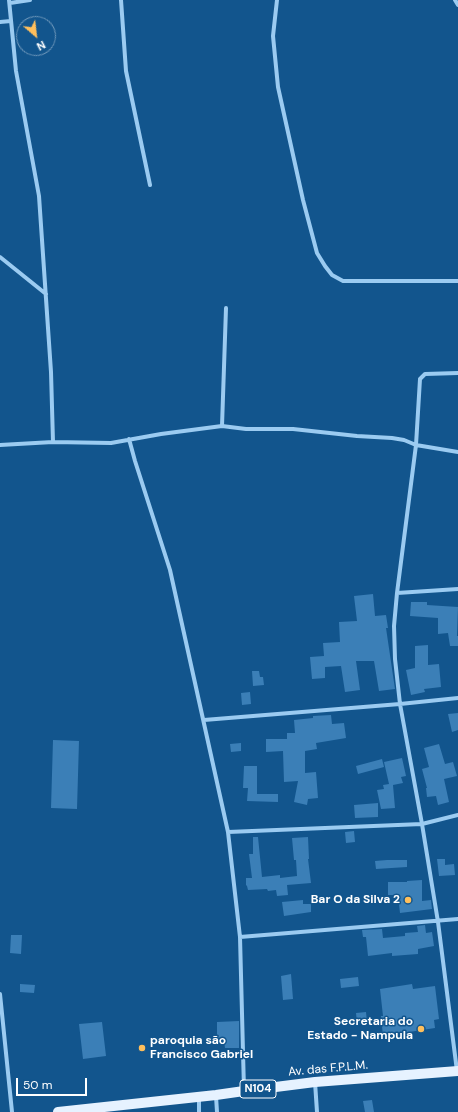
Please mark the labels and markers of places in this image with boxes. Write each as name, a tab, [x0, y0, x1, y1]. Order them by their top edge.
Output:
place label: Bar O da Silva 2	[311, 893, 400, 907]
marker: Bar O da Silva 2	[403, 895, 413, 905]
place label: Secretaria do Estado - Nampula	[307, 1015, 413, 1043]
marker: Secretaria do Estado - Nampula	[416, 1024, 426, 1034]
place label: paroquia são Francisco Gabriel	[150, 1034, 253, 1062]
marker: paroquia são Francisco Gabriel	[137, 1043, 147, 1053]

